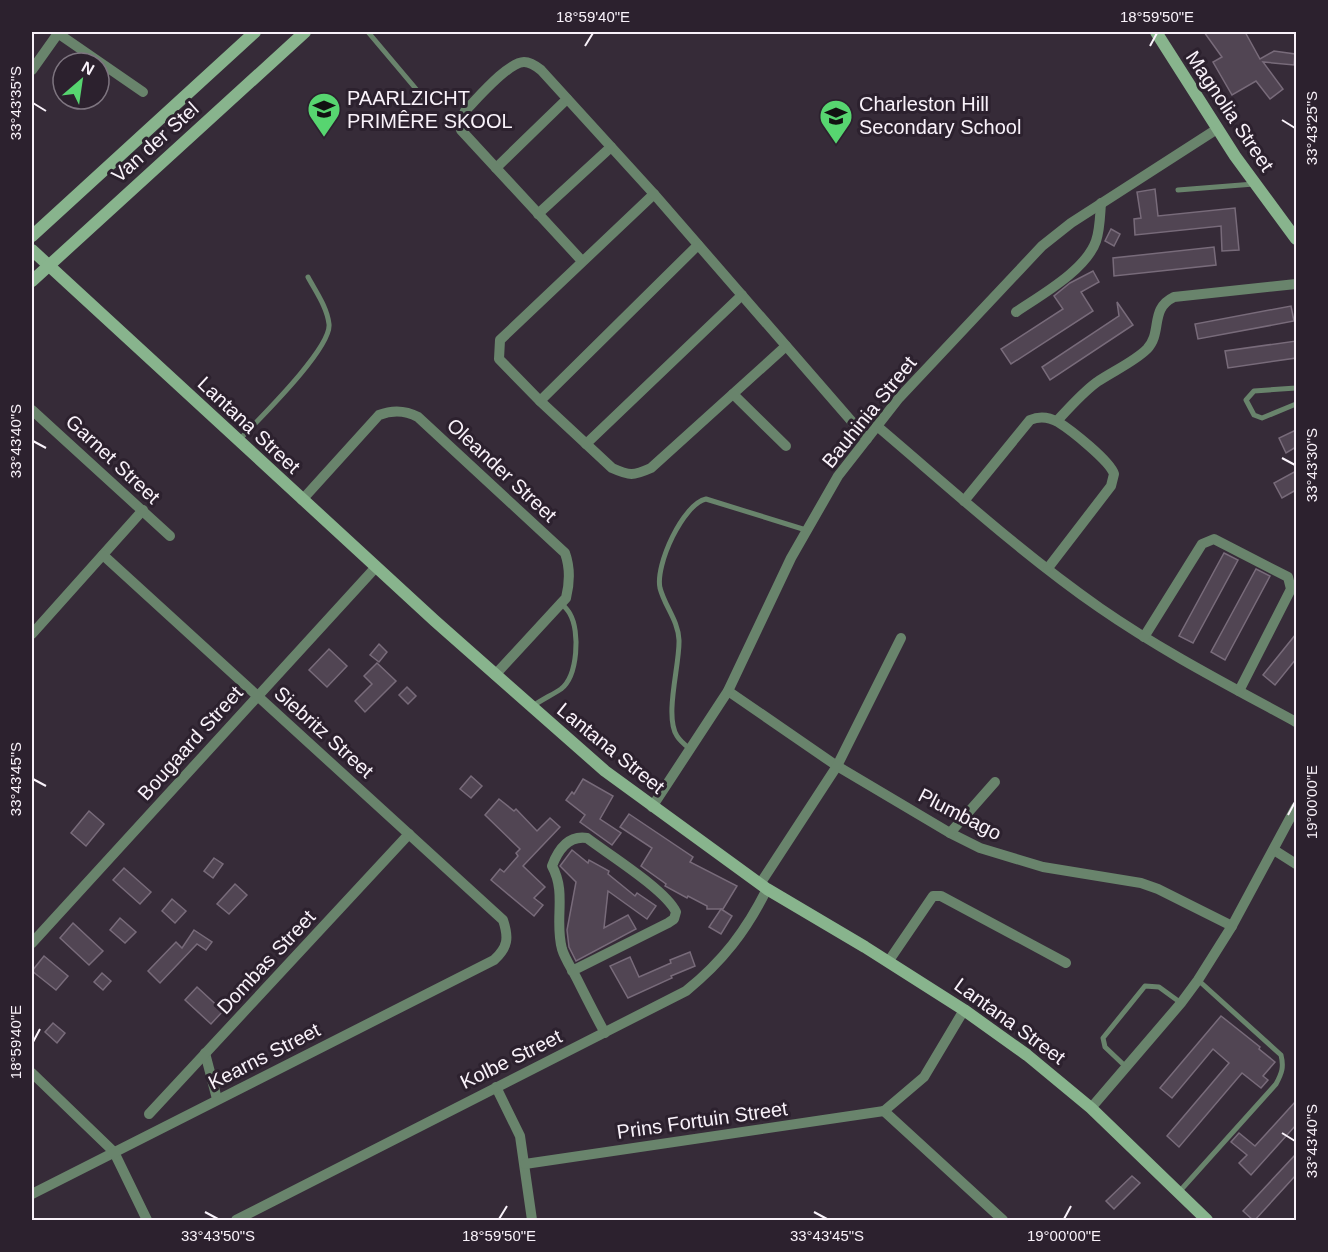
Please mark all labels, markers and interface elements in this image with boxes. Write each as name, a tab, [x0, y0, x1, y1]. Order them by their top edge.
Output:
text: 18°59'40"E	[556, 8, 630, 25]
text: 18°59'50"E	[1120, 8, 1194, 25]
street label: Magnolia Street	[1182, 47, 1279, 176]
north arrow	[51, 51, 111, 111]
text: N	[79, 58, 97, 79]
text: 33°43'35"S	[7, 66, 24, 140]
place label: PAARLZICHT PRIMÊRE SKOOL	[347, 87, 513, 132]
school or university icon: PAARLZICHT PRIMÊRE SKOOL	[306, 91, 342, 138]
text: 33°43'25"S	[1303, 91, 1320, 165]
place label: Charleston Hill Secondary School	[859, 93, 1021, 138]
street label: Van der Stel	[107, 97, 203, 187]
school or university icon: Charleston Hill Secondary School	[818, 98, 854, 145]
street label: Bauhinia Street	[817, 352, 921, 472]
street label: Lantana Street	[194, 372, 305, 478]
text: 33°43'40"S	[7, 404, 24, 478]
street label: Garnet Street	[62, 410, 165, 508]
street label: Oleander Street	[443, 414, 561, 526]
text: 33°43'30"S	[1303, 428, 1320, 502]
street label: Bougaard Street	[133, 681, 247, 804]
street label: Siebritz Street	[270, 682, 378, 782]
street label: Lantana Street	[553, 698, 669, 798]
text: 33°43'45"S	[7, 742, 24, 816]
text: 19°00'00"E	[1303, 765, 1320, 839]
street label: Plumbago	[915, 784, 1005, 844]
street label: Dombas Street	[212, 905, 320, 1018]
street label: Lantana Street	[950, 974, 1070, 1069]
text: 18°59'40"E	[7, 1005, 24, 1079]
street label: Kearns Street	[205, 1018, 324, 1094]
street label: Kolbe Street	[457, 1025, 566, 1093]
street label: Prins Fortuin Street	[615, 1097, 789, 1143]
text: 33°43'40"S	[1303, 1104, 1320, 1178]
text: 33°43'50"S	[181, 1227, 255, 1244]
text: 18°59'50"E	[462, 1227, 536, 1244]
text: 33°43'45"S	[790, 1227, 864, 1244]
text: 19°00'00"E	[1027, 1227, 1101, 1244]

